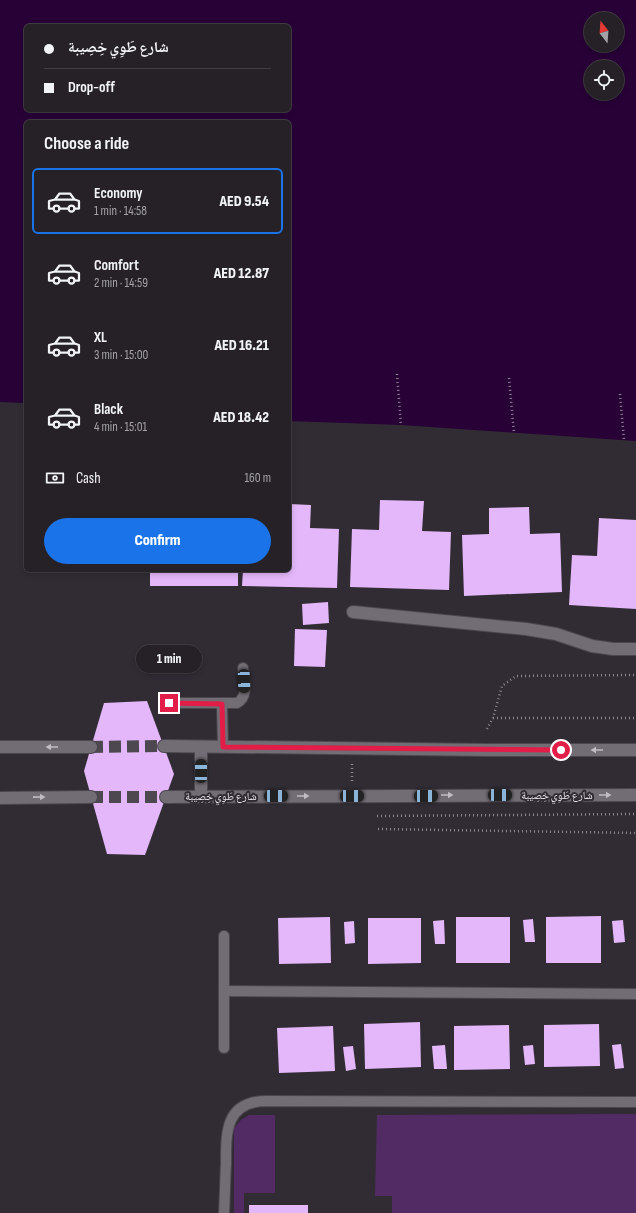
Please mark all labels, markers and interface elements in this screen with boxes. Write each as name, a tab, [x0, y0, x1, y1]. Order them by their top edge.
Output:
north arrow	[584, 12, 624, 52]
map controls	[584, 12, 624, 100]
text: شارع طَوِي خِصِيبة	[68, 38, 169, 57]
button: locate	[584, 60, 624, 100]
text: Drop-off	[68, 78, 115, 97]
text: Choose a ride	[44, 133, 129, 154]
icon: car	[46, 183, 82, 219]
text: Economy	[94, 184, 143, 203]
text: AED 9.54	[220, 192, 269, 211]
text: 1 min · 14:58	[94, 203, 147, 219]
icon: car	[46, 255, 82, 291]
text: Comfort	[94, 256, 139, 275]
text: AED 12.87	[214, 264, 269, 283]
text: 2 min · 14:59	[94, 275, 148, 291]
icon: car	[46, 327, 82, 363]
text: XL	[94, 328, 107, 347]
text: AED 16.21	[215, 336, 269, 355]
text: 3 min · 15:00	[94, 347, 148, 363]
icon: car	[46, 399, 82, 435]
text: Black	[94, 400, 123, 419]
text: AED 18.42	[213, 408, 269, 427]
text: 4 min · 15:01	[94, 419, 147, 435]
icon: cash	[44, 467, 66, 489]
text: Cash	[76, 469, 101, 488]
text: 160 m	[245, 470, 271, 486]
button: Confirm	[44, 518, 271, 564]
callout: 1 min	[136, 645, 202, 673]
text: 1 min	[157, 651, 181, 667]
car	[238, 669, 250, 693]
route end	[160, 694, 178, 712]
route start	[552, 741, 570, 759]
one-way arrow	[45, 744, 58, 750]
one-way arrow	[590, 747, 603, 753]
car	[195, 759, 207, 783]
car	[488, 789, 512, 801]
street label: شارع طَوِي خِصِيبة	[521, 789, 593, 804]
street label: شارع طَوِي خِصِيبة	[185, 790, 257, 805]
car	[264, 790, 288, 802]
car	[340, 790, 364, 802]
car	[414, 790, 438, 802]
one-way arrow	[441, 792, 454, 798]
one-way arrow	[599, 792, 612, 798]
one-way arrow	[297, 793, 310, 799]
one-way arrow	[33, 794, 46, 800]

